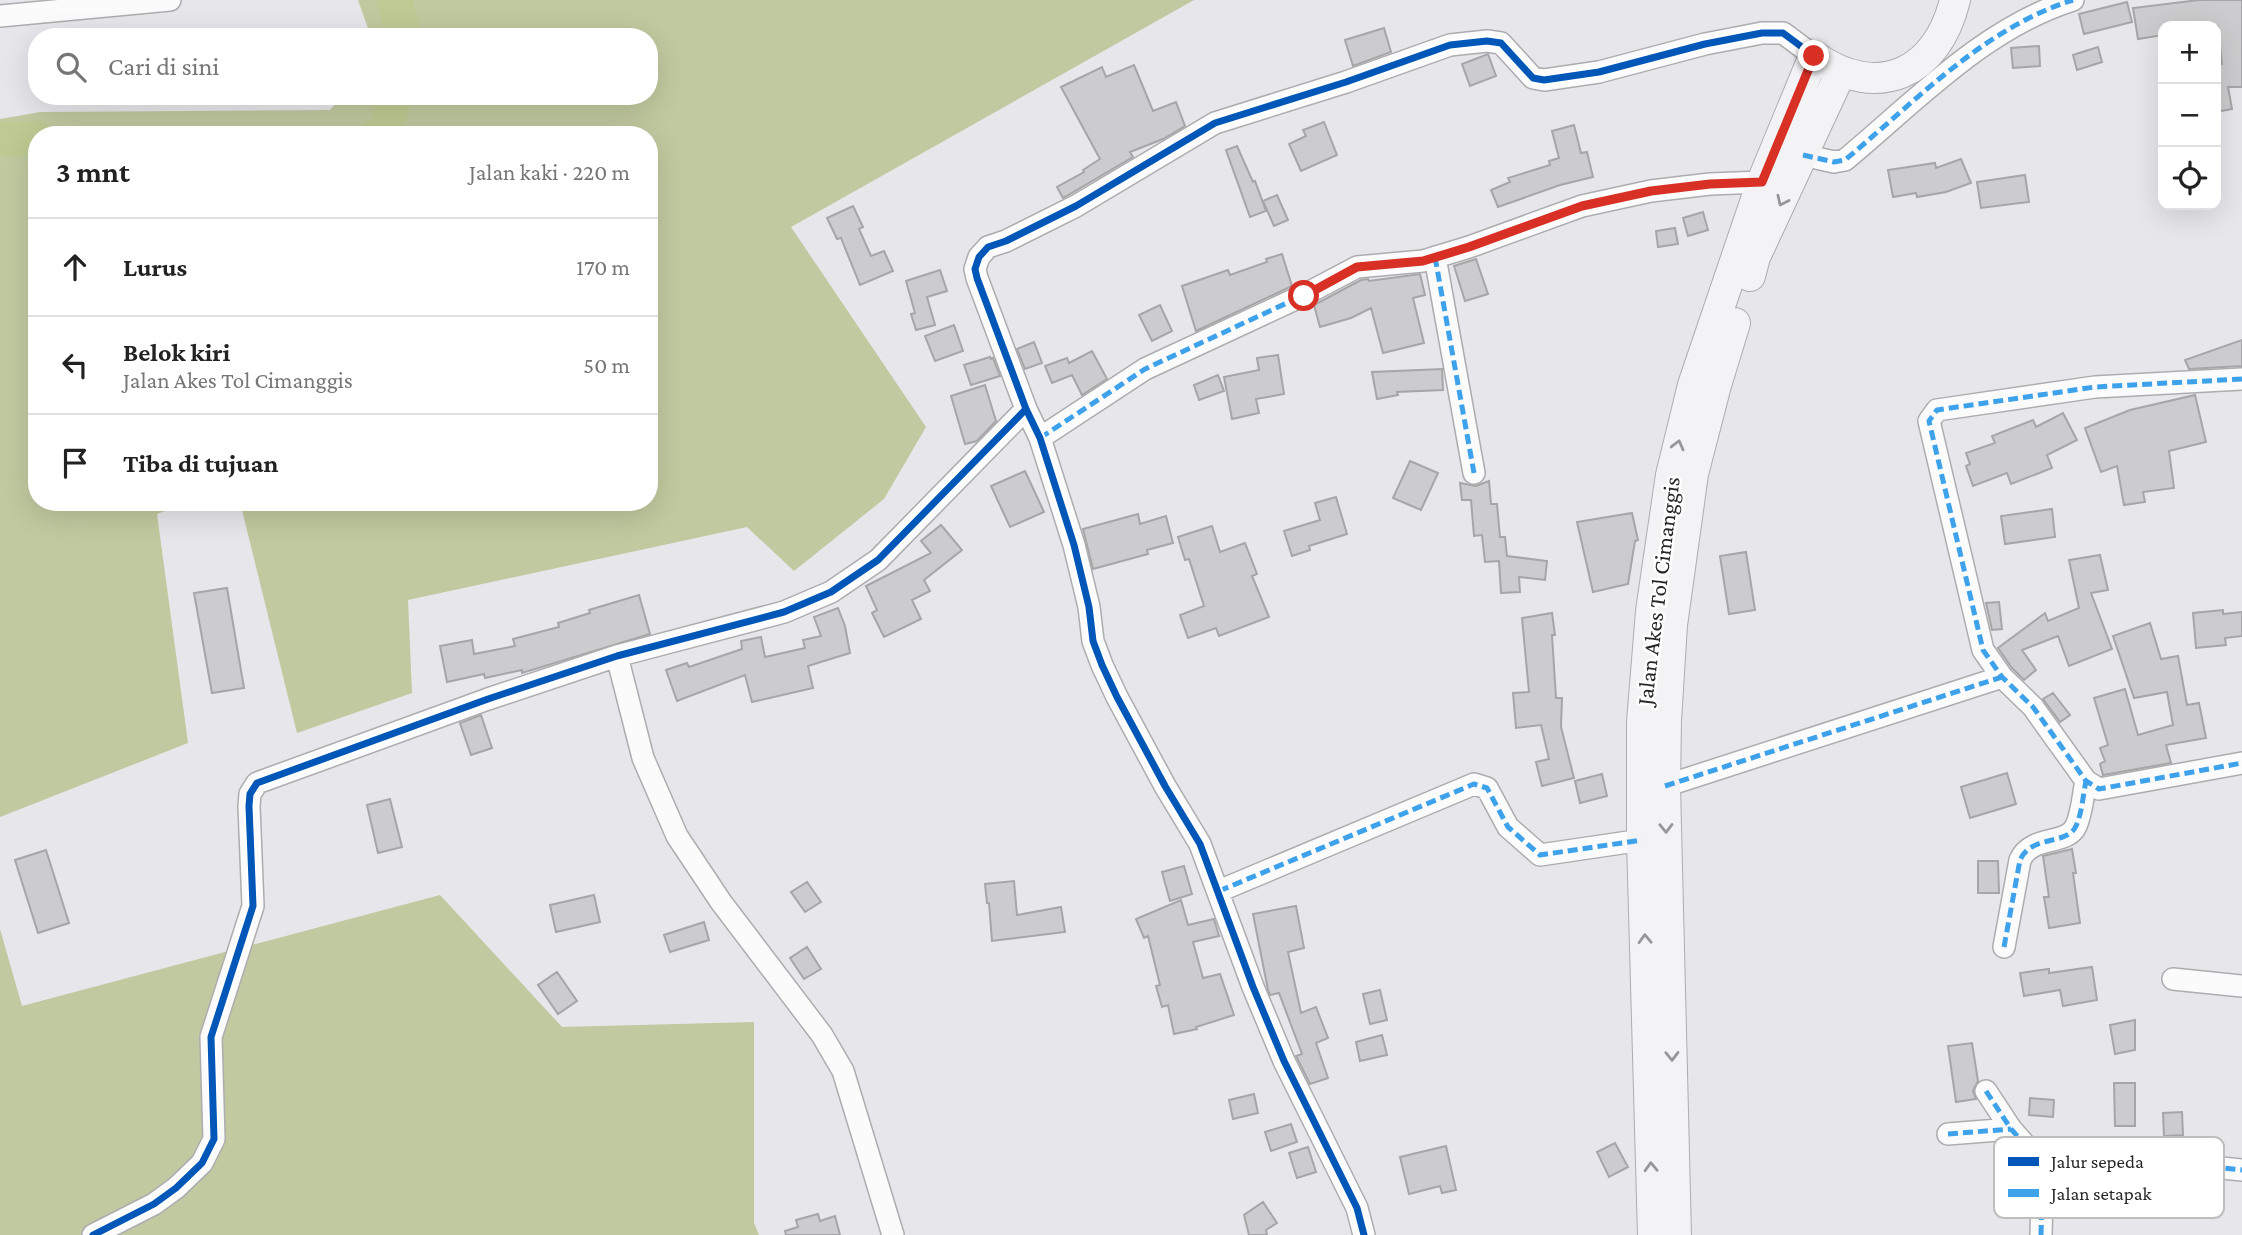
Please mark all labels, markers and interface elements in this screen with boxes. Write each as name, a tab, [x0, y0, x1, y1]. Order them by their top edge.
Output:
map controls	[2158, 21, 2221, 210]
button: +	[2158, 21, 2221, 84]
search box	[28, 28, 658, 105]
route end	[1798, 40, 1829, 71]
icon: search	[52, 48, 90, 86]
text: Cari di sini	[108, 52, 219, 81]
button: −	[2158, 84, 2221, 147]
button: locate	[2158, 147, 2221, 210]
text: 3 mnt	[56, 155, 130, 188]
text: Jalan kaki · 220 m	[469, 159, 630, 185]
one-way arrow	[1776, 193, 1790, 206]
icon: ahead	[56, 248, 94, 286]
text: Lurus	[123, 253, 187, 282]
text: 170 m	[576, 254, 630, 280]
route start	[1288, 280, 1319, 311]
text: Belok kiri	[123, 338, 230, 367]
icon: left	[56, 346, 94, 384]
text: 50 m	[583, 352, 630, 378]
text: Jalan Akes Tol Cimanggis	[123, 367, 353, 393]
one-way arrow	[1670, 439, 1684, 451]
icon: arrive	[56, 444, 94, 482]
text: Tiba di tujuan	[123, 449, 278, 478]
street label: Jalan Akes Tol Cimanggis	[1631, 475, 1685, 709]
one-way arrow	[1659, 823, 1674, 834]
one-way arrow	[1637, 934, 1652, 945]
one-way arrow	[1664, 1051, 1680, 1061]
legend	[1994, 1137, 2224, 1218]
text: Jalur sepeda	[2049, 1151, 2144, 1172]
one-way arrow	[1644, 1161, 1659, 1172]
text: Jalan setapak	[2049, 1183, 2153, 1204]

